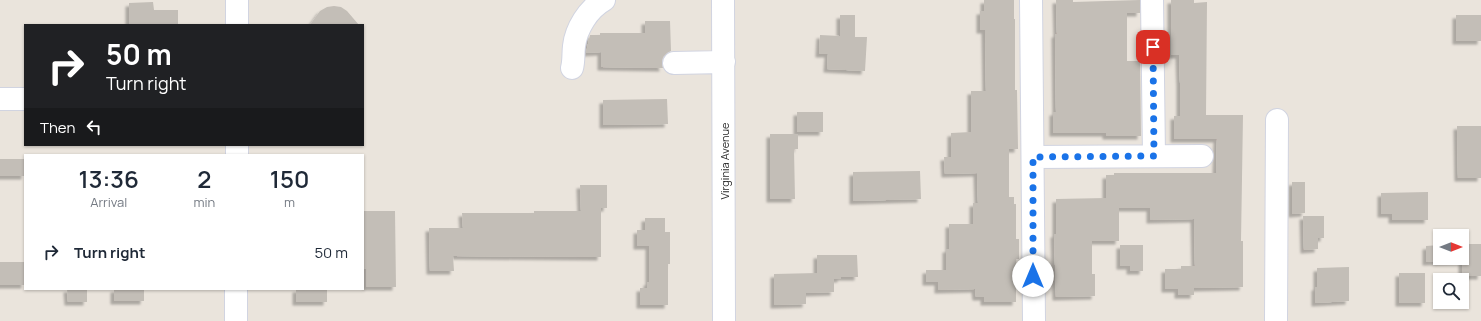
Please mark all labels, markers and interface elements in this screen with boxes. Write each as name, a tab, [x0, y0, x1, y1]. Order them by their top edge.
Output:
pin	[1136, 30, 1170, 64]
text: 50 m	[106, 35, 172, 73]
icon: arrive	[1142, 36, 1164, 58]
icon: right	[40, 40, 92, 92]
text: Turn right	[106, 71, 187, 95]
icon: left	[83, 116, 105, 138]
text: Then	[40, 117, 75, 138]
street label: Virginia Avenue	[717, 122, 732, 199]
text: 13:36	[79, 162, 139, 195]
text: 2	[197, 162, 211, 195]
text: 150	[270, 162, 309, 195]
text: Arrival	[90, 193, 127, 211]
text: min	[194, 193, 215, 211]
text: m	[284, 193, 295, 211]
north arrow	[1433, 229, 1469, 265]
map controls	[1433, 229, 1469, 309]
icon: right	[40, 241, 62, 263]
text: Turn right	[74, 242, 145, 263]
text: 50 m	[314, 242, 348, 263]
position arrow	[1012, 255, 1054, 297]
button: search	[1433, 273, 1469, 309]

